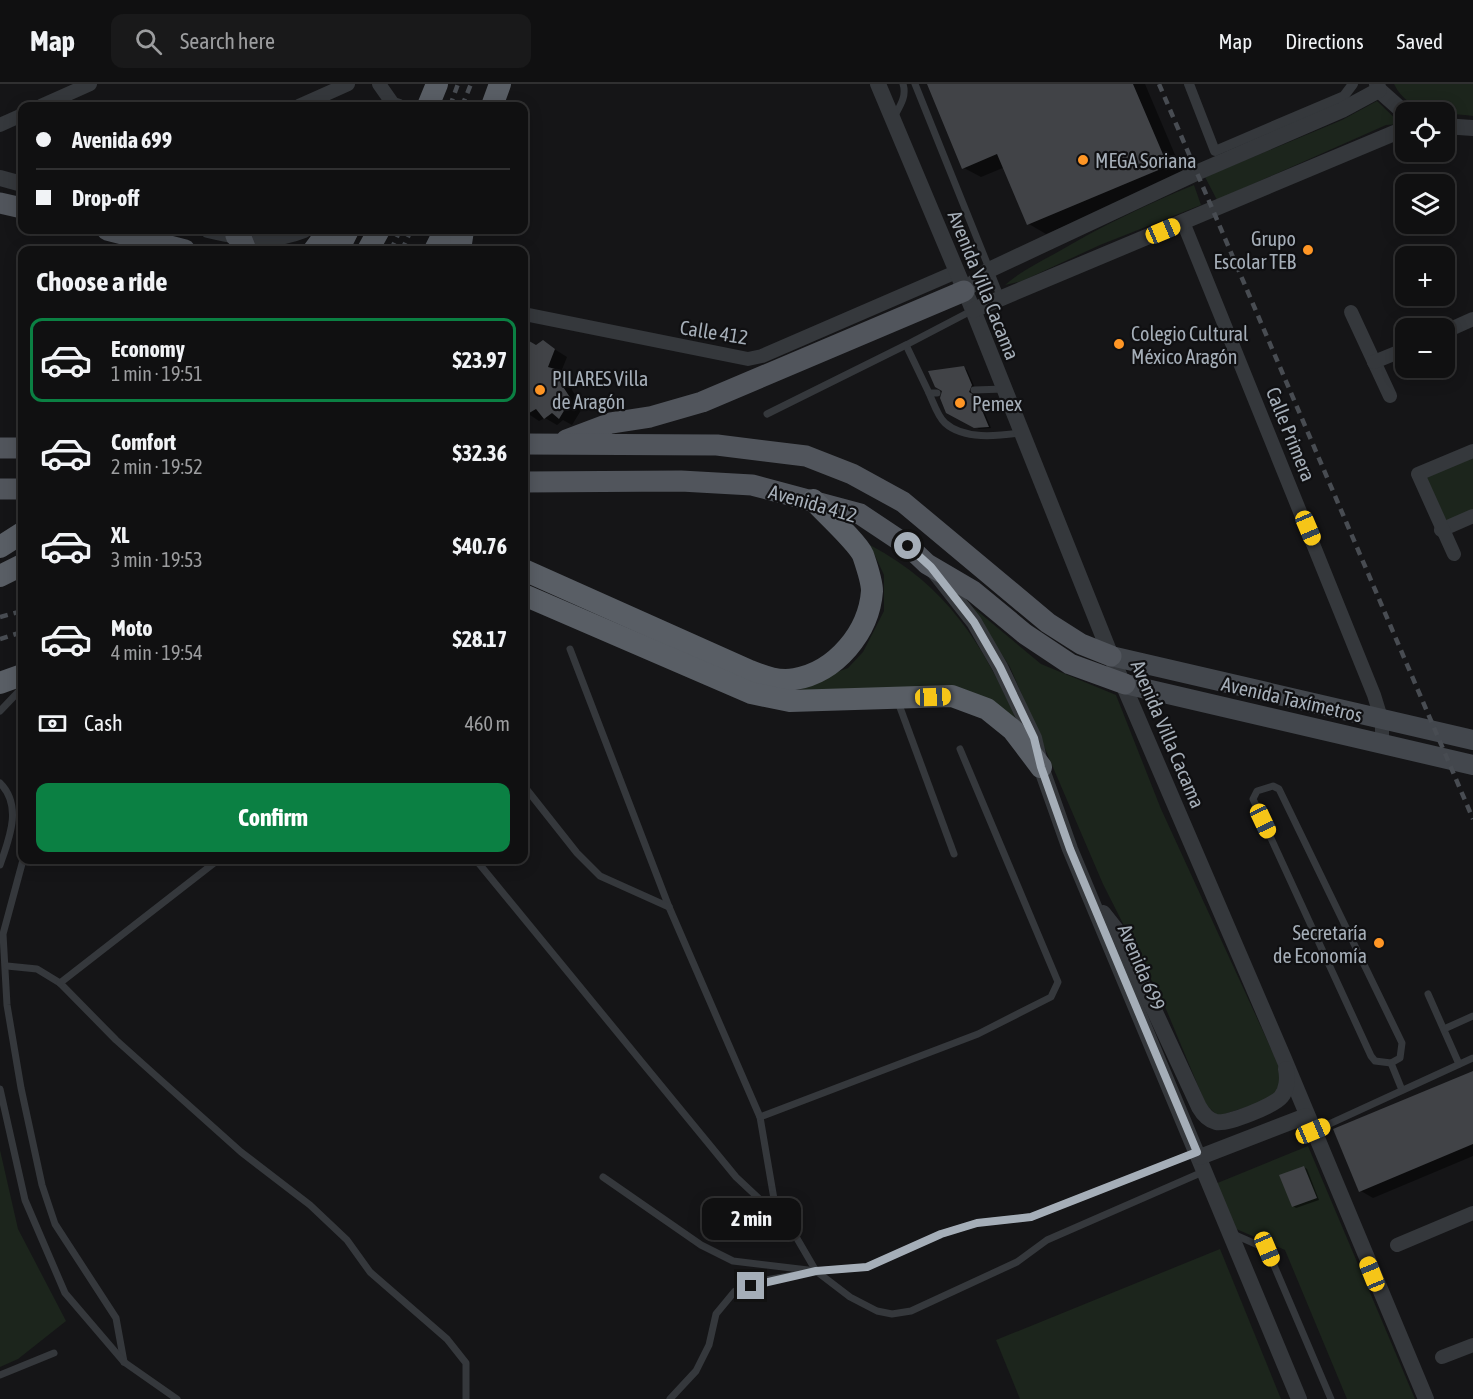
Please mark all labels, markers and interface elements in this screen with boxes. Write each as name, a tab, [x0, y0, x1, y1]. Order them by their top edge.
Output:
search box	[111, 14, 531, 68]
text: Map	[30, 25, 75, 57]
icon: search	[132, 25, 165, 58]
text: Search here	[180, 28, 275, 54]
text: Map	[1218, 29, 1252, 53]
text: Directions	[1285, 29, 1364, 53]
text: Saved	[1397, 29, 1443, 53]
map controls	[1395, 102, 1455, 378]
button: locate	[1395, 102, 1455, 162]
text: Avenida 699	[72, 127, 172, 153]
place label: MEGA Soriana	[1095, 149, 1197, 172]
marker: MEGA Soriana	[1076, 153, 1090, 167]
button: layers	[1395, 174, 1455, 234]
text: Drop-off	[72, 185, 139, 211]
street label: Avenida Villa Cacama	[944, 207, 1024, 363]
car	[1143, 216, 1183, 246]
place label: Grupo Escolar TEB	[1214, 227, 1297, 273]
marker: Grupo Escolar TEB	[1301, 243, 1315, 257]
button: +	[1395, 246, 1455, 306]
text: Choose a ride	[36, 266, 168, 297]
street label: Calle 412	[678, 315, 750, 349]
button: −	[1395, 318, 1455, 378]
place label: Colegio Cultural México Aragón	[1131, 322, 1249, 368]
icon: car	[39, 333, 93, 387]
text: Economy	[111, 336, 185, 362]
marker: Colegio Cultural México Aragón	[1112, 337, 1126, 351]
text: $23.97	[452, 347, 507, 373]
text: 1 min · 19:51	[111, 362, 203, 385]
place label: PILARES Villa de Aragón	[552, 367, 648, 413]
marker: PILARES Villa de Aragón	[533, 383, 547, 397]
street label: Calle Primera	[1262, 384, 1320, 484]
place label: Pemex	[972, 392, 1022, 415]
marker: Pemex	[953, 396, 967, 410]
icon: car	[39, 426, 93, 480]
text: Comfort	[111, 429, 176, 455]
text: $32.36	[452, 440, 507, 466]
text: 2 min · 19:52	[111, 455, 203, 478]
street label: Avenida 412	[766, 479, 860, 527]
car	[1293, 508, 1323, 548]
icon: car	[39, 519, 93, 573]
text: XL	[111, 522, 129, 548]
route start	[894, 532, 921, 559]
text: $40.76	[452, 533, 507, 559]
text: 3 min · 19:53	[111, 548, 203, 571]
icon: car	[39, 612, 93, 666]
text: Moto	[111, 615, 153, 641]
text: $28.17	[452, 626, 507, 652]
text: 4 min · 19:54	[111, 641, 203, 664]
street label: Avenida Villa Cacama	[1126, 657, 1210, 811]
street label: Avenida Taxímetros	[1219, 672, 1365, 726]
car	[915, 687, 951, 707]
icon: cash	[36, 707, 69, 740]
text: Cash	[84, 710, 123, 736]
text: 460 m	[465, 712, 510, 735]
button: Confirm	[36, 783, 510, 852]
car	[1247, 801, 1279, 841]
street label: Avenida 699	[1114, 921, 1170, 1013]
place label: Secretaría de Economía	[1273, 921, 1367, 967]
marker: Secretaría de Economía	[1372, 936, 1386, 950]
car	[1293, 1116, 1333, 1146]
callout: 2 min	[702, 1199, 801, 1241]
text: 2 min	[731, 1207, 772, 1230]
car	[1252, 1229, 1282, 1269]
car	[1357, 1254, 1387, 1294]
route end	[737, 1272, 764, 1299]

